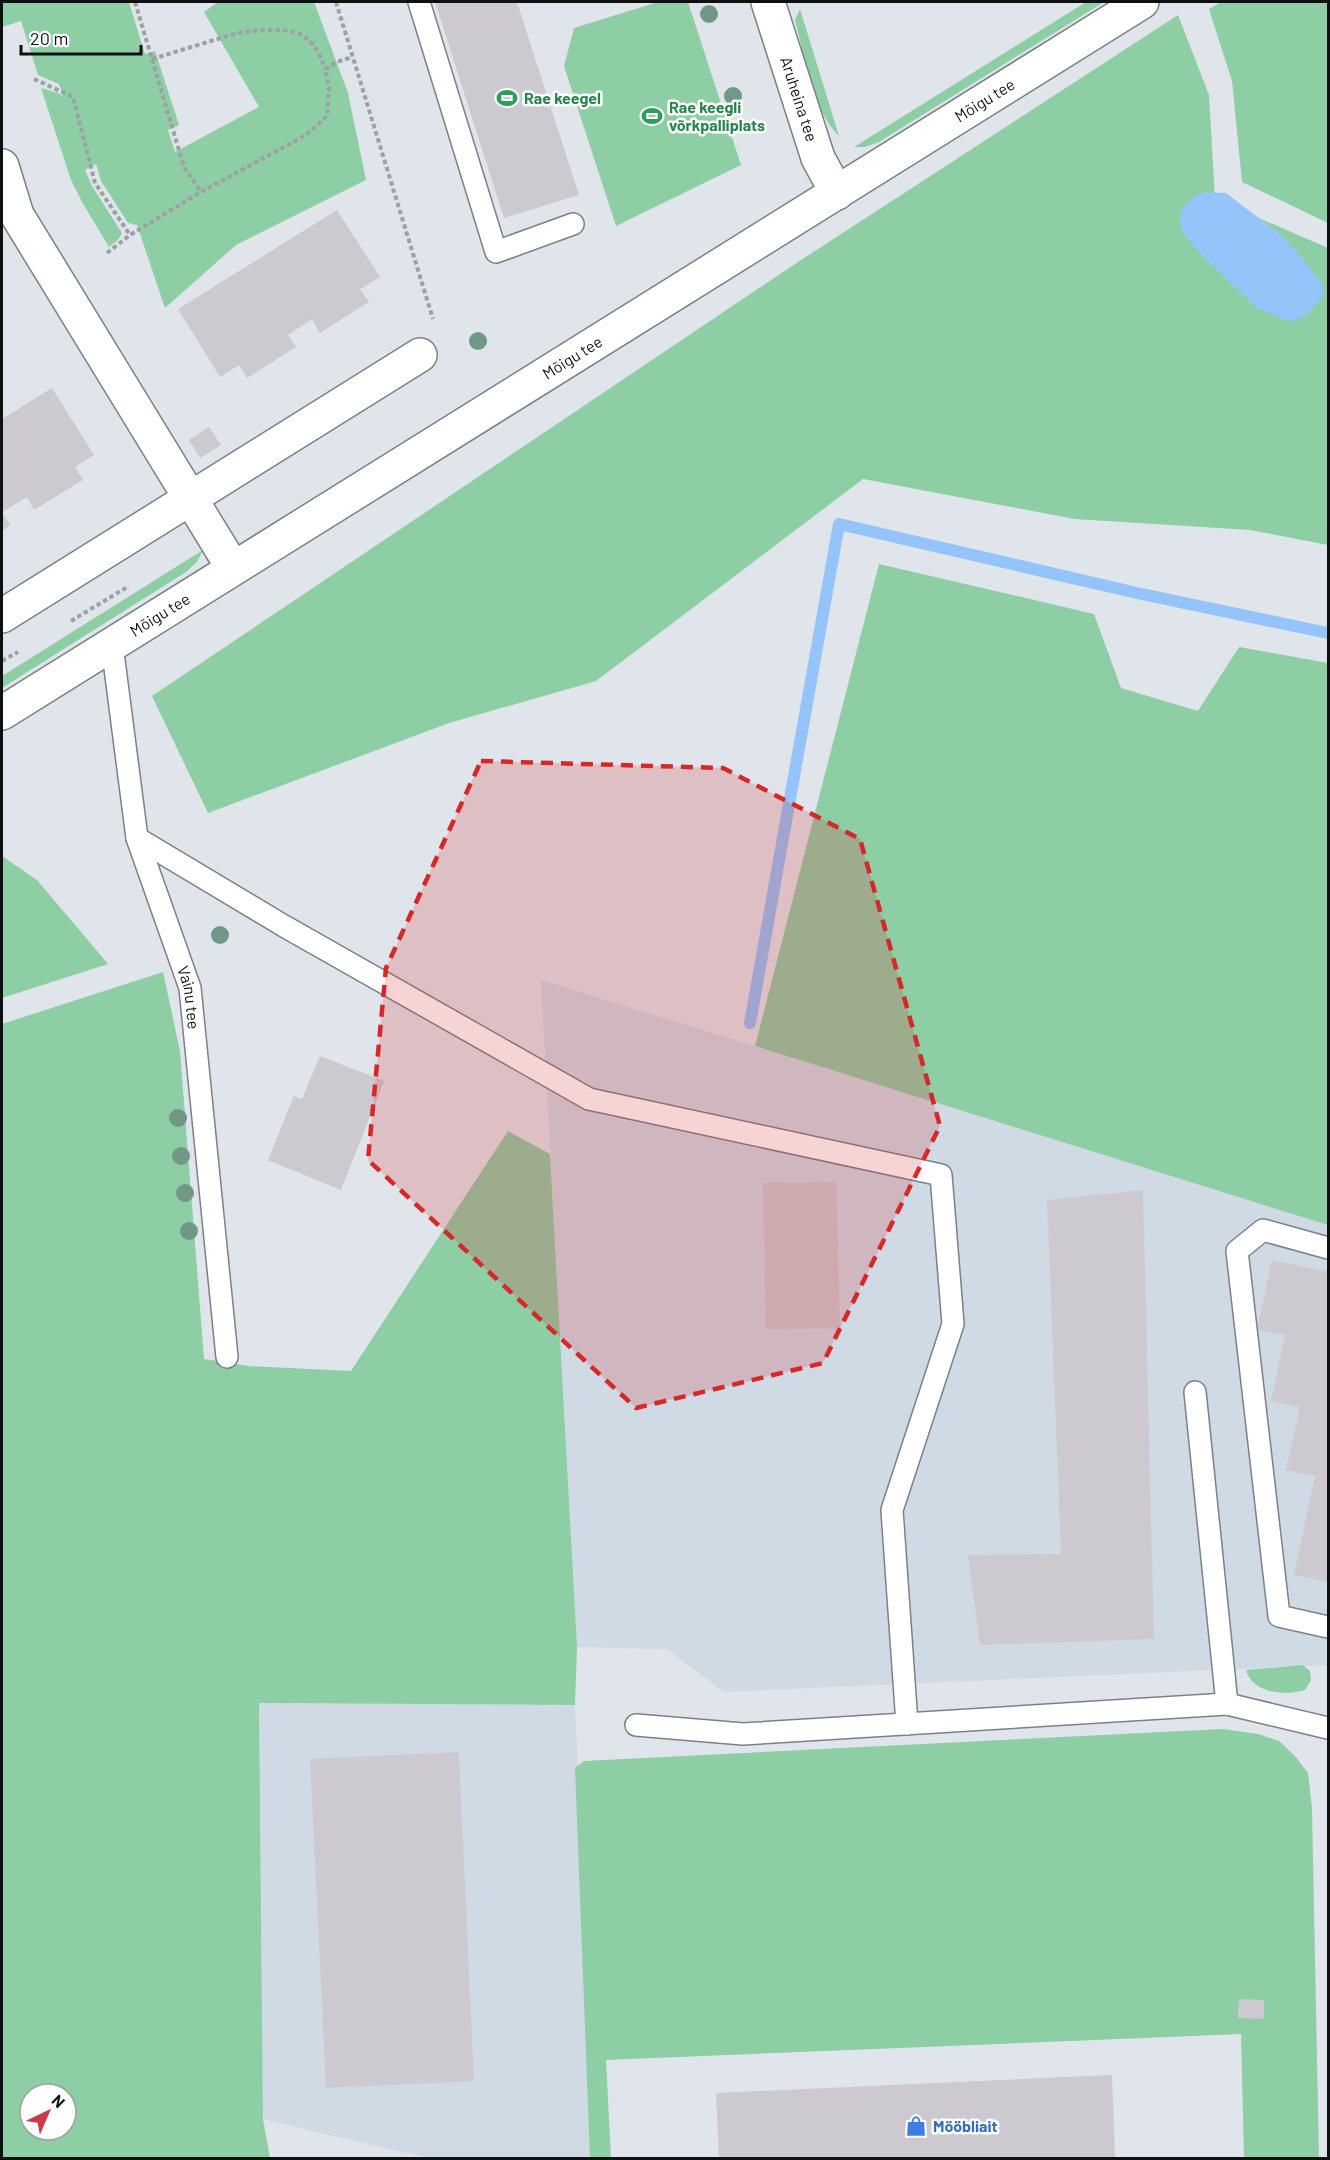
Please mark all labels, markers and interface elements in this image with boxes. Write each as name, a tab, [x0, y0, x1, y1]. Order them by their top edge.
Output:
scale bar	[21, 18, 141, 56]
text: 20 m	[30, 27, 68, 49]
street label: Aruheina tee	[777, 54, 822, 144]
street label: Mõigu tee	[951, 74, 1018, 126]
sports icon: Rae keegel	[495, 86, 519, 110]
place label: Rae keegel	[524, 88, 601, 107]
place label: Rae keegli võrkpalliplats	[669, 97, 765, 134]
sports icon: Rae keegli võrkpalliplats	[640, 104, 664, 128]
street label: Mõigu tee	[538, 331, 605, 383]
street label: Mõigu tee	[126, 588, 193, 640]
street label: Vainu tee	[174, 963, 204, 1030]
north arrow	[18, 2082, 78, 2142]
text: N	[48, 2090, 69, 2111]
shop icon: Mööbliait	[904, 2114, 928, 2138]
place label: Mööbliait	[933, 2116, 998, 2135]

